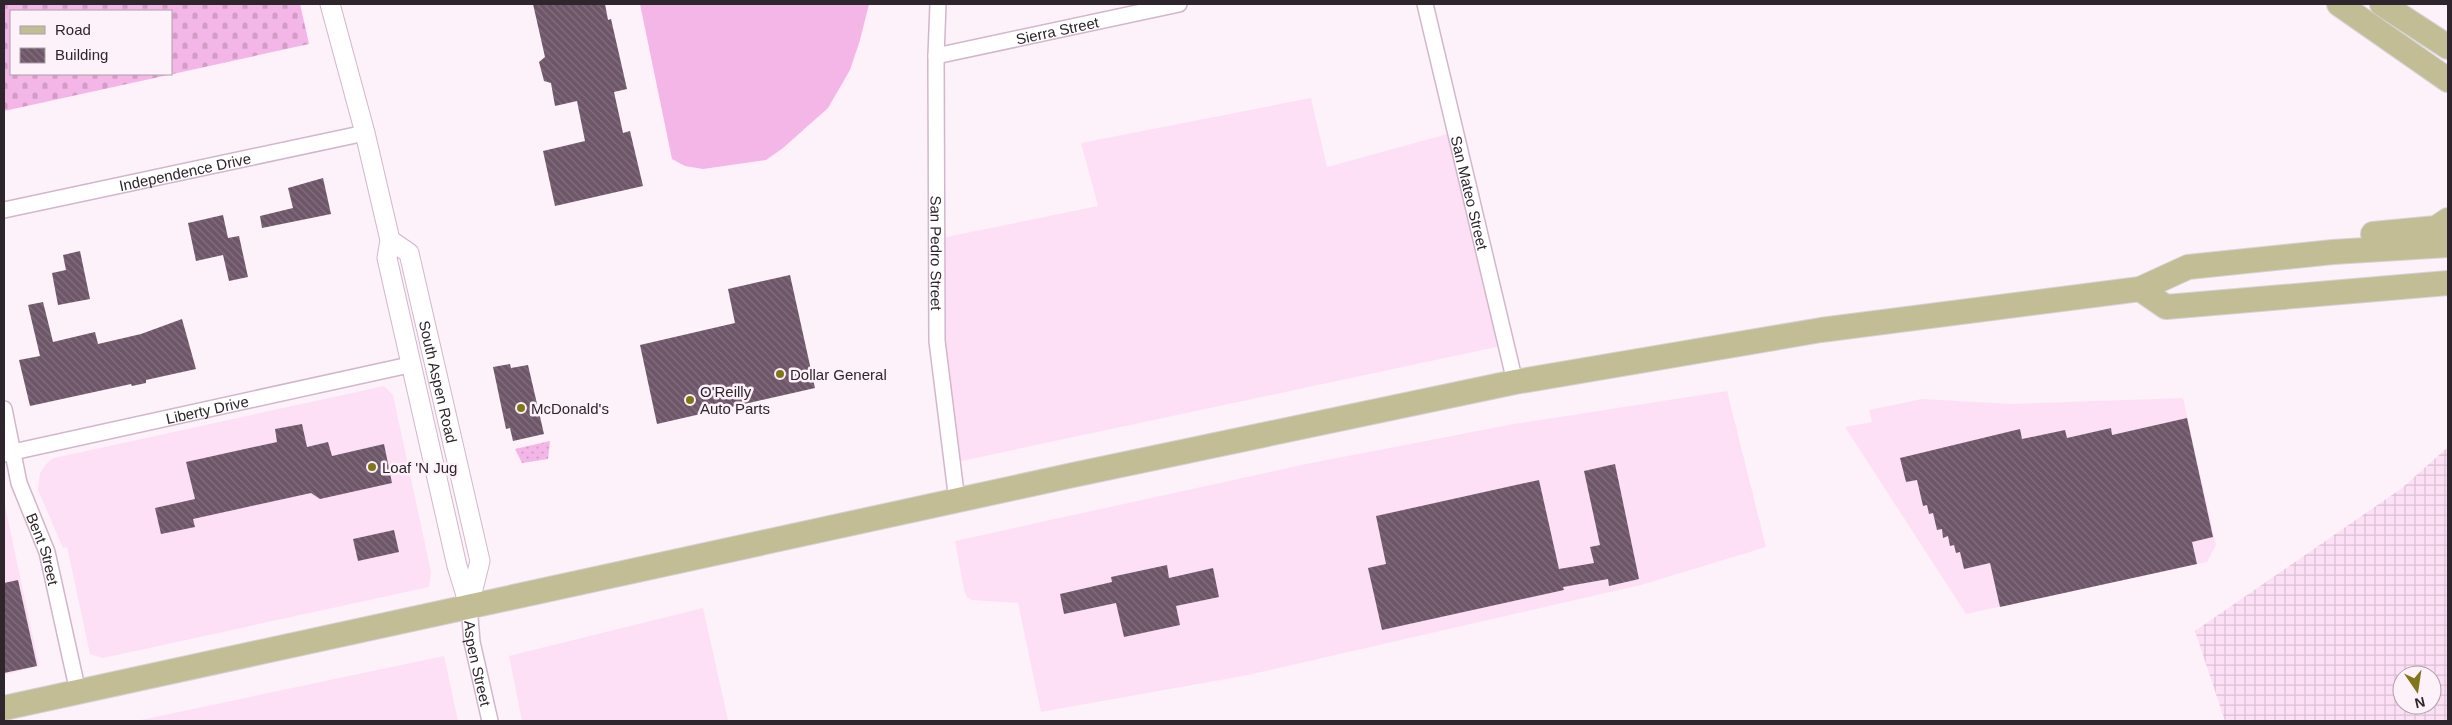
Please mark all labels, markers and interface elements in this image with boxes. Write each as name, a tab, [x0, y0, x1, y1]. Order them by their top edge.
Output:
legend	[10, 10, 172, 75]
street label: Sierra Street	[1014, 13, 1101, 47]
text: Road	[55, 21, 91, 38]
text: Building	[55, 46, 108, 63]
street label: San Mateo Street	[1448, 134, 1492, 252]
street label: Independence Drive	[117, 149, 252, 194]
street label: San Pedro Street	[928, 195, 945, 311]
street label: South Aspen Road	[416, 319, 461, 444]
place label: Dollar General	[790, 366, 887, 383]
marker: Dollar General	[774, 368, 786, 380]
place label: O'Reilly Auto Parts	[700, 383, 770, 417]
street label: Liberty Drive	[164, 392, 250, 427]
marker: O'Reilly Auto Parts	[684, 394, 696, 406]
place label: McDonald's	[531, 400, 609, 417]
marker: McDonald's	[515, 402, 527, 414]
place label: Loaf 'N Jug	[382, 459, 457, 476]
marker: Loaf 'N Jug	[366, 461, 378, 473]
street label: Bent Street	[24, 510, 63, 587]
street label: Aspen Street	[462, 620, 495, 708]
north arrow	[2392, 665, 2442, 715]
text: N	[2413, 694, 2427, 712]

